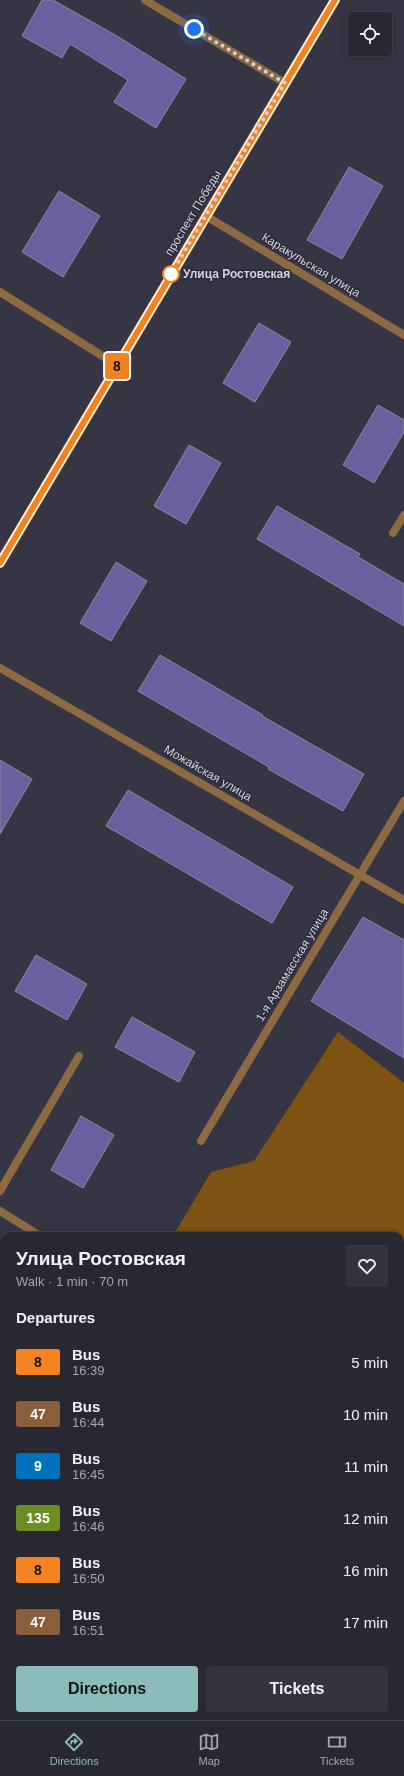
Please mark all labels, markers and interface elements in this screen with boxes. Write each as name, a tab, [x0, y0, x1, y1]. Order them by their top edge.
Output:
map controls	[348, 12, 392, 56]
button: locate	[348, 12, 392, 56]
your location	[184, 19, 204, 39]
street label: проспект Победы	[162, 168, 224, 258]
street label: Каракульская улица	[259, 230, 363, 300]
marker: Улица Ростовская	[162, 265, 180, 283]
place label: Улица Ростовская	[183, 267, 290, 281]
line badge: 8	[104, 353, 130, 379]
text: 8	[113, 358, 121, 374]
street label: Можайская улица	[162, 742, 255, 804]
street label: 1-я Арзамасская улица	[253, 906, 331, 1024]
button: heart	[346, 1245, 388, 1287]
text: Улица Ростовская	[16, 1248, 186, 1269]
text: Walk · 1 min · 70 m	[16, 1274, 128, 1289]
text: Departures	[16, 1309, 95, 1326]
text: Bus	[72, 1346, 100, 1363]
text: 8	[34, 1354, 42, 1370]
text: 5 min	[351, 1354, 388, 1371]
text: 16:39	[72, 1363, 105, 1378]
text: Bus	[72, 1398, 100, 1415]
text: 47	[30, 1406, 46, 1422]
text: 10 min	[343, 1406, 388, 1423]
text: 16:44	[72, 1415, 105, 1430]
text: Bus	[72, 1450, 100, 1467]
text: 9	[34, 1458, 42, 1474]
text: 11 min	[344, 1458, 388, 1475]
text: 16:45	[72, 1467, 105, 1482]
text: Bus	[72, 1502, 100, 1519]
text: 135	[26, 1510, 50, 1526]
text: 12 min	[343, 1510, 388, 1527]
text: 16:46	[72, 1519, 105, 1534]
text: Bus	[72, 1554, 100, 1571]
text: 8	[34, 1562, 42, 1578]
text: 16 min	[343, 1562, 388, 1579]
text: 16:50	[72, 1571, 105, 1586]
text: Bus	[72, 1606, 100, 1623]
text: 47	[30, 1614, 46, 1630]
text: 17 min	[343, 1614, 388, 1631]
text: 16:51	[72, 1623, 105, 1638]
button: Directions	[16, 1666, 198, 1712]
button: Tickets	[206, 1666, 388, 1712]
tab: Directions	[50, 1731, 99, 1767]
tab: Map	[198, 1731, 220, 1767]
tab: Tickets	[320, 1731, 354, 1767]

